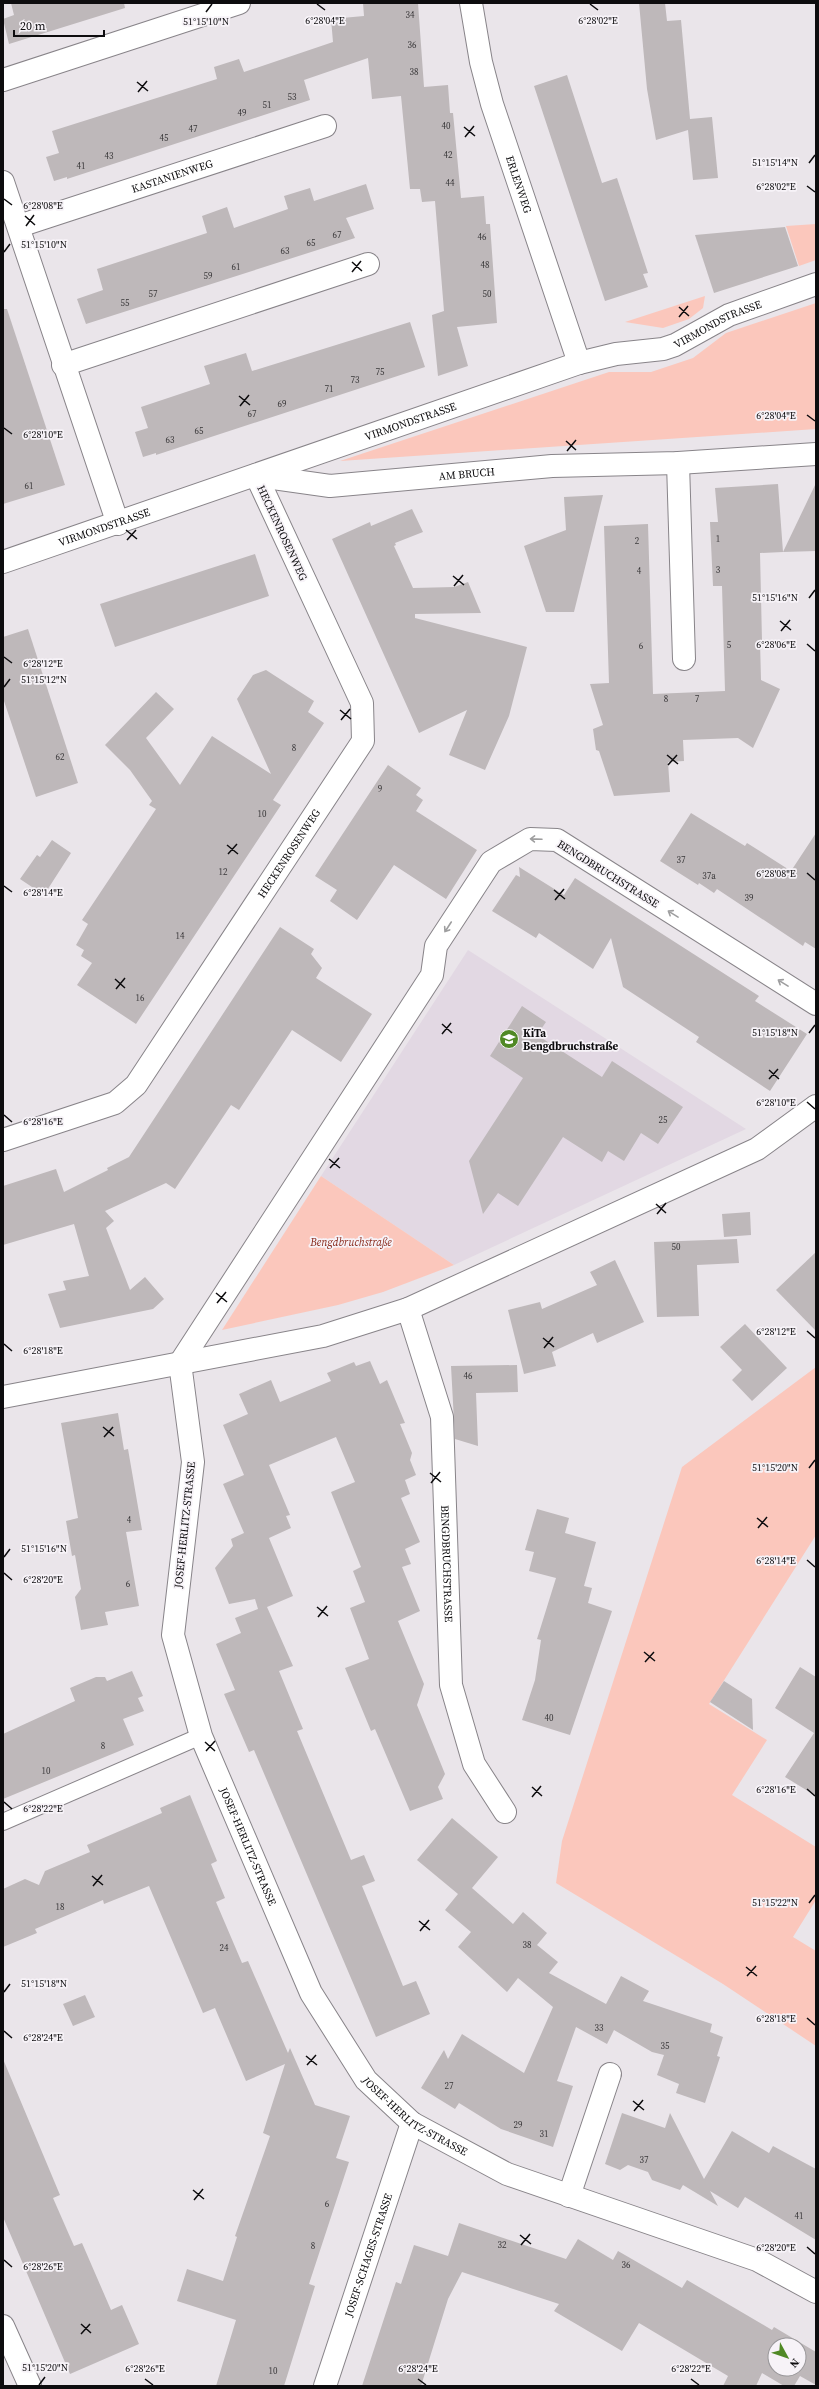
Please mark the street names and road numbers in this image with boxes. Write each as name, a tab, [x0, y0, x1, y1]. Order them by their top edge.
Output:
street label: ERLENWEG	[502, 154, 536, 215]
street label: KASTANIENWEG	[129, 156, 215, 196]
street label: VIRMONDSTRASSE	[671, 296, 764, 352]
street label: VIRMONDSTRASSE	[362, 398, 459, 444]
street label: AM BRUCH	[438, 464, 496, 484]
street label: HECKENROSENWEG	[253, 483, 311, 584]
street label: VIRMONDSTRASSE	[56, 504, 152, 550]
street label: HECKENROSENWEG	[254, 806, 324, 901]
street label: BENGDBRUCHSTRASSE	[554, 837, 662, 912]
street label: JOSEF-HERLITZ-STRASSE	[171, 1461, 199, 1590]
street label: BENGDBRUCHSTRASSE	[437, 1505, 456, 1623]
street label: JOSEF-HERLITZ-STRASSE	[216, 1784, 280, 1908]
street label: JOSEF-HERLITZ-STRASSE	[358, 2073, 471, 2159]
street label: JOSEF-SCHAGES-STRASSE	[341, 2191, 396, 2320]

